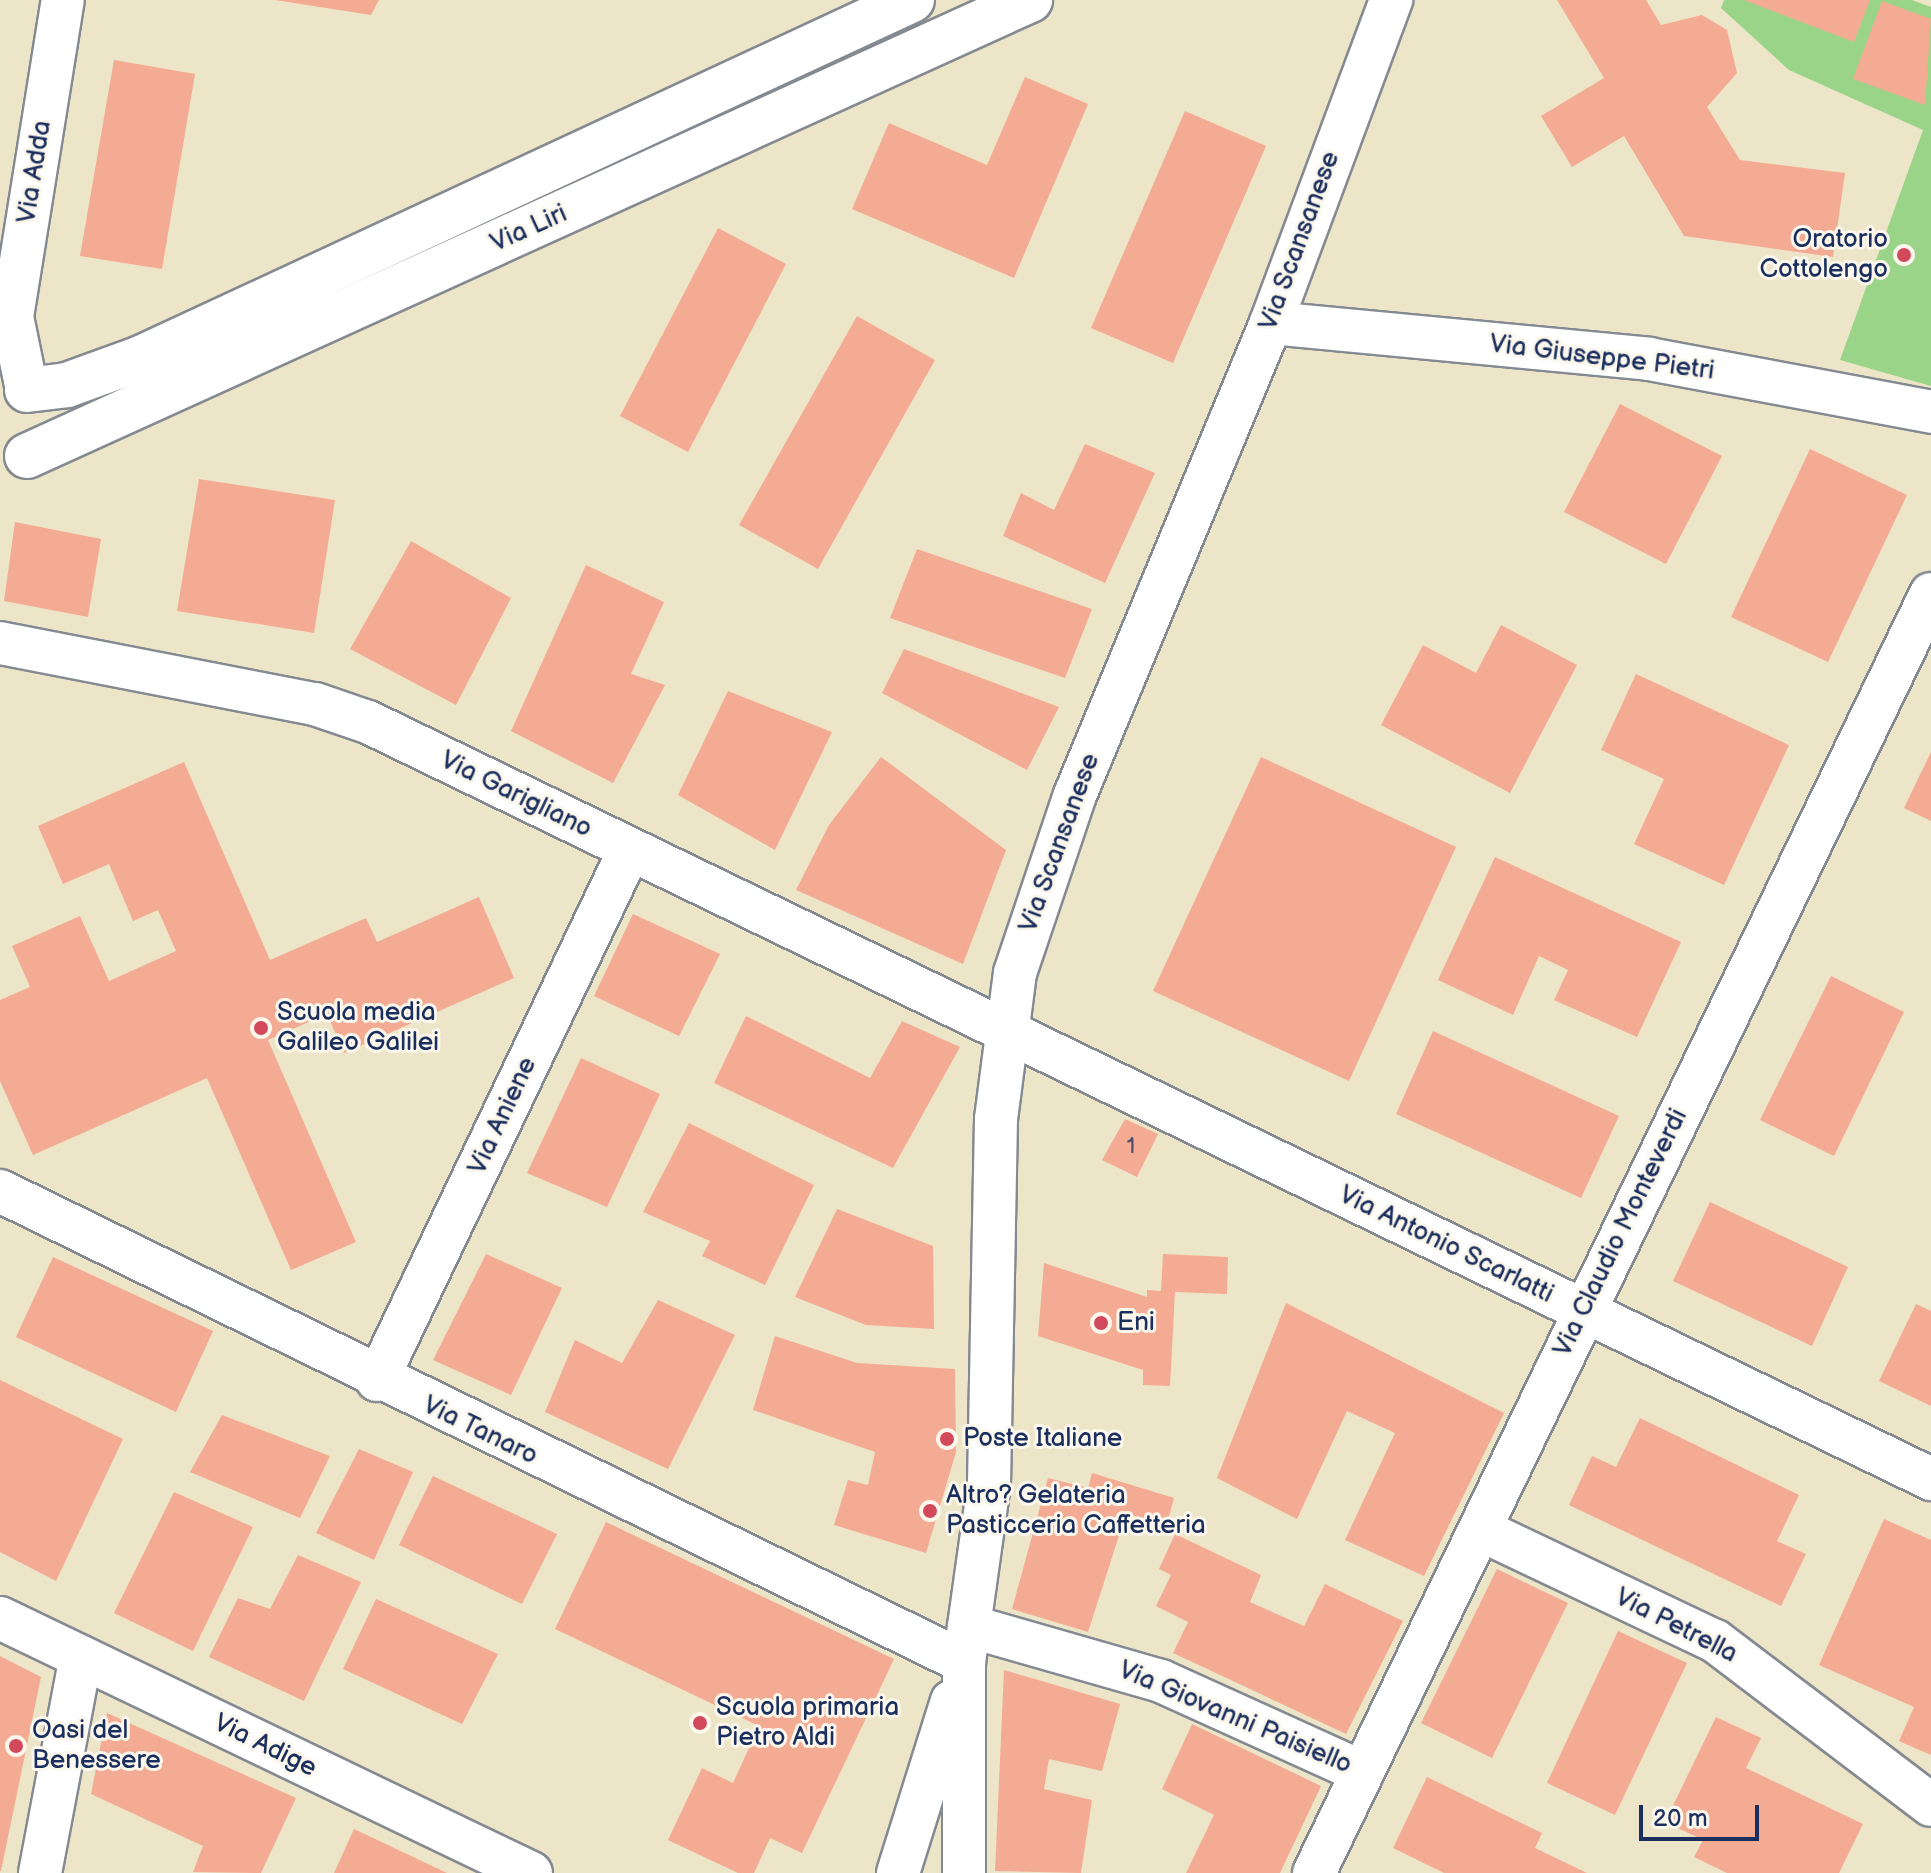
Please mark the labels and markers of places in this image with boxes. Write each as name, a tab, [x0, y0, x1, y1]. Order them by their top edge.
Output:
place label: Oratorio Cottolengo	[1760, 224, 1888, 286]
marker: Oratorio Cottolengo	[1895, 246, 1913, 264]
place label: Scuola media Galileo Galilei	[277, 997, 439, 1058]
marker: Scuola media Galileo Galilei	[252, 1019, 270, 1037]
place label: Eni	[1117, 1307, 1155, 1339]
marker: Eni	[1092, 1314, 1110, 1332]
place label: Poste Italiane	[963, 1423, 1122, 1455]
marker: Poste Italiane	[938, 1430, 956, 1448]
place label: Altro? Gelateria Pasticceria Caffetteria	[946, 1480, 1206, 1542]
marker: Altro? Gelateria Pasticceria Caffetteria	[921, 1502, 939, 1520]
place label: Scuola primaria Pietro Aldi	[716, 1692, 899, 1754]
marker: Scuola primaria Pietro Aldi	[691, 1714, 709, 1732]
place label: Oasi del Benessere	[32, 1715, 161, 1776]
marker: Oasi del Benessere	[7, 1737, 25, 1755]

